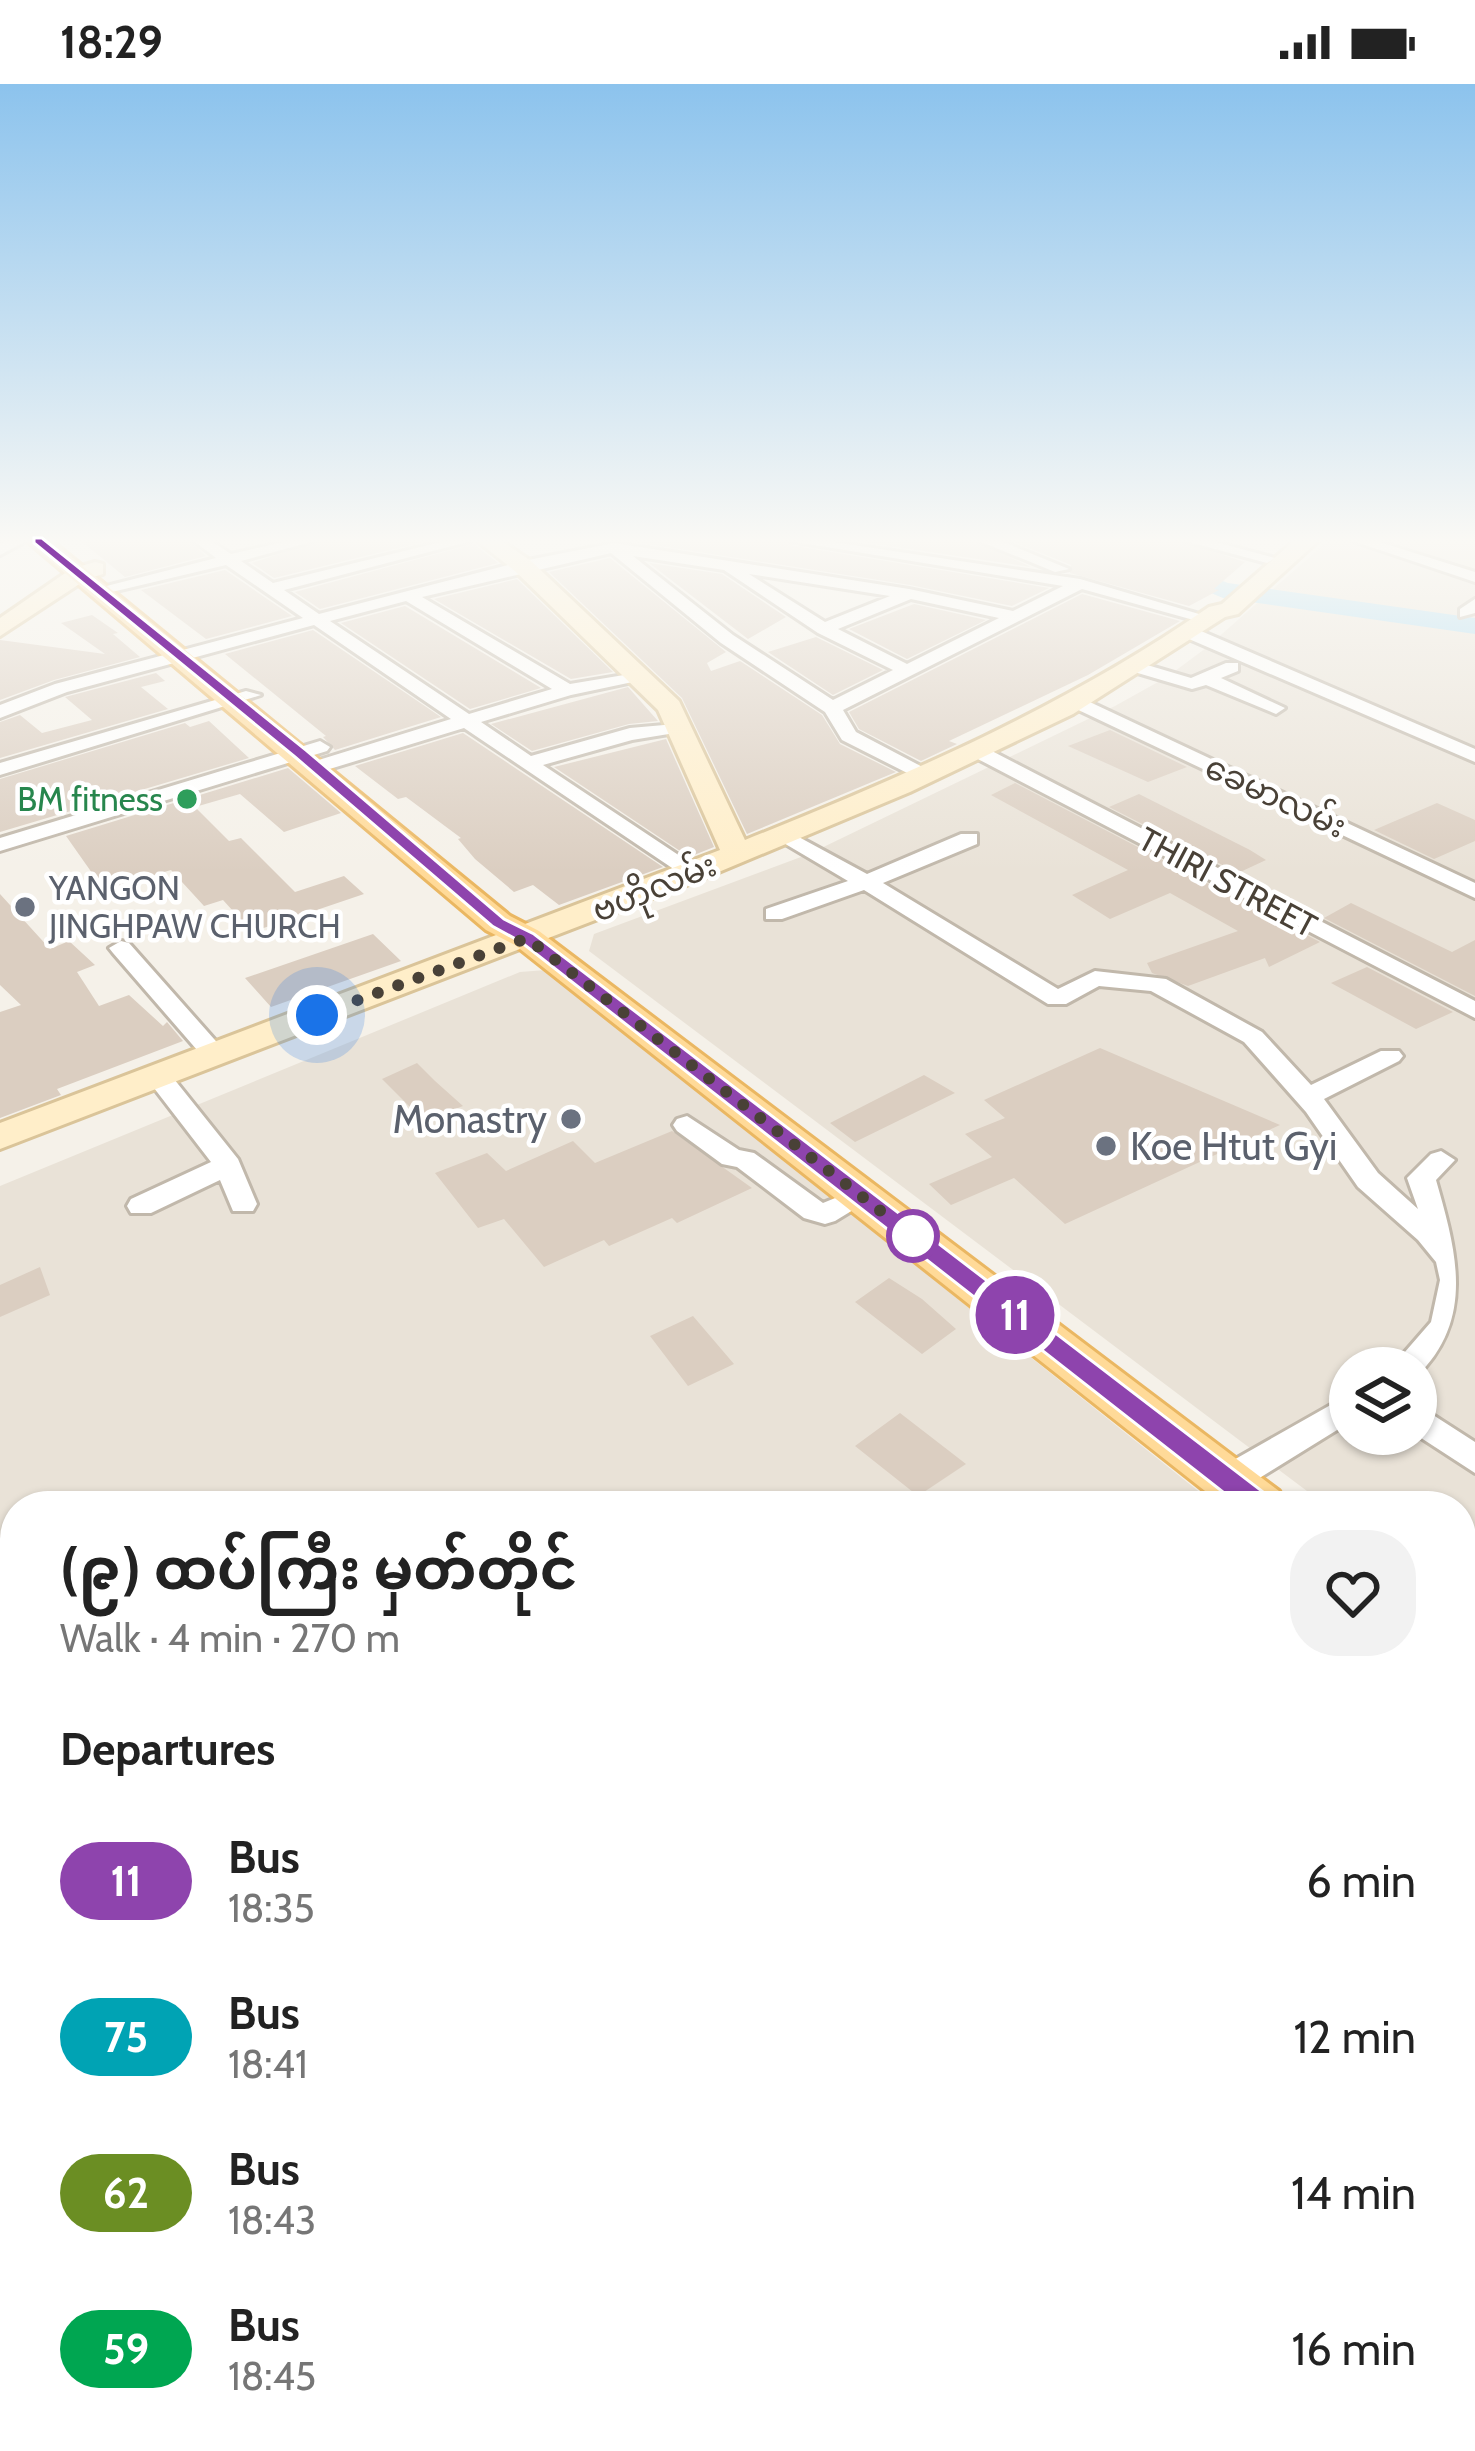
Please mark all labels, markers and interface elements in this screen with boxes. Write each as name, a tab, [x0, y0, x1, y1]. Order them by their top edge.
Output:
text: 18:29	[60, 15, 163, 69]
street label: ခေမာလမ်း	[1199, 744, 1354, 846]
place label: BM fitness	[17, 779, 163, 819]
marker: BM fitness	[174, 786, 200, 812]
street label: THIRI STREET	[1132, 818, 1324, 946]
street label: ဗဟိုလမ်း	[585, 842, 725, 936]
place label: YANGON JINGHPAW CHURCH	[48, 868, 341, 946]
marker: YANGON JINGHPAW CHURCH	[12, 894, 38, 920]
your location	[287, 985, 347, 1045]
place label: Monastry	[393, 1095, 547, 1143]
marker: Monastry	[558, 1106, 584, 1132]
place label: Koe Htut Gyi	[1130, 1122, 1337, 1170]
marker: Koe Htut Gyi	[1093, 1133, 1119, 1159]
unlabelled marker	[888, 1211, 938, 1261]
line badge: 11	[961, 1276, 1069, 1354]
text: 11	[1000, 1289, 1031, 1341]
map controls	[1329, 1347, 1437, 1455]
button: layers	[1329, 1347, 1437, 1455]
button: heart	[1290, 1530, 1416, 1656]
text: (၉) ထပ်ကြီး မှတ်တိုင်	[60, 1534, 577, 1603]
text: Walk · 4 min · 270 m	[60, 1614, 400, 1662]
text: Departures	[60, 1722, 275, 1776]
text: Bus	[228, 1830, 300, 1884]
text: 6 min	[1306, 1854, 1416, 1908]
text: 11	[111, 1855, 142, 1907]
text: 18:35	[228, 1884, 315, 1932]
text: Bus	[228, 1986, 300, 2040]
text: 12 min	[1293, 2010, 1416, 2064]
text: 75	[104, 2011, 148, 2063]
text: 18:41	[228, 2040, 308, 2088]
text: Bus	[228, 2142, 300, 2196]
text: 14 min	[1291, 2166, 1416, 2220]
text: 62	[103, 2167, 149, 2219]
text: 18:43	[228, 2196, 316, 2244]
text: Bus	[228, 2298, 300, 2352]
text: 16 min	[1291, 2322, 1416, 2376]
text: 59	[103, 2323, 149, 2375]
text: 18:45	[228, 2352, 316, 2400]

